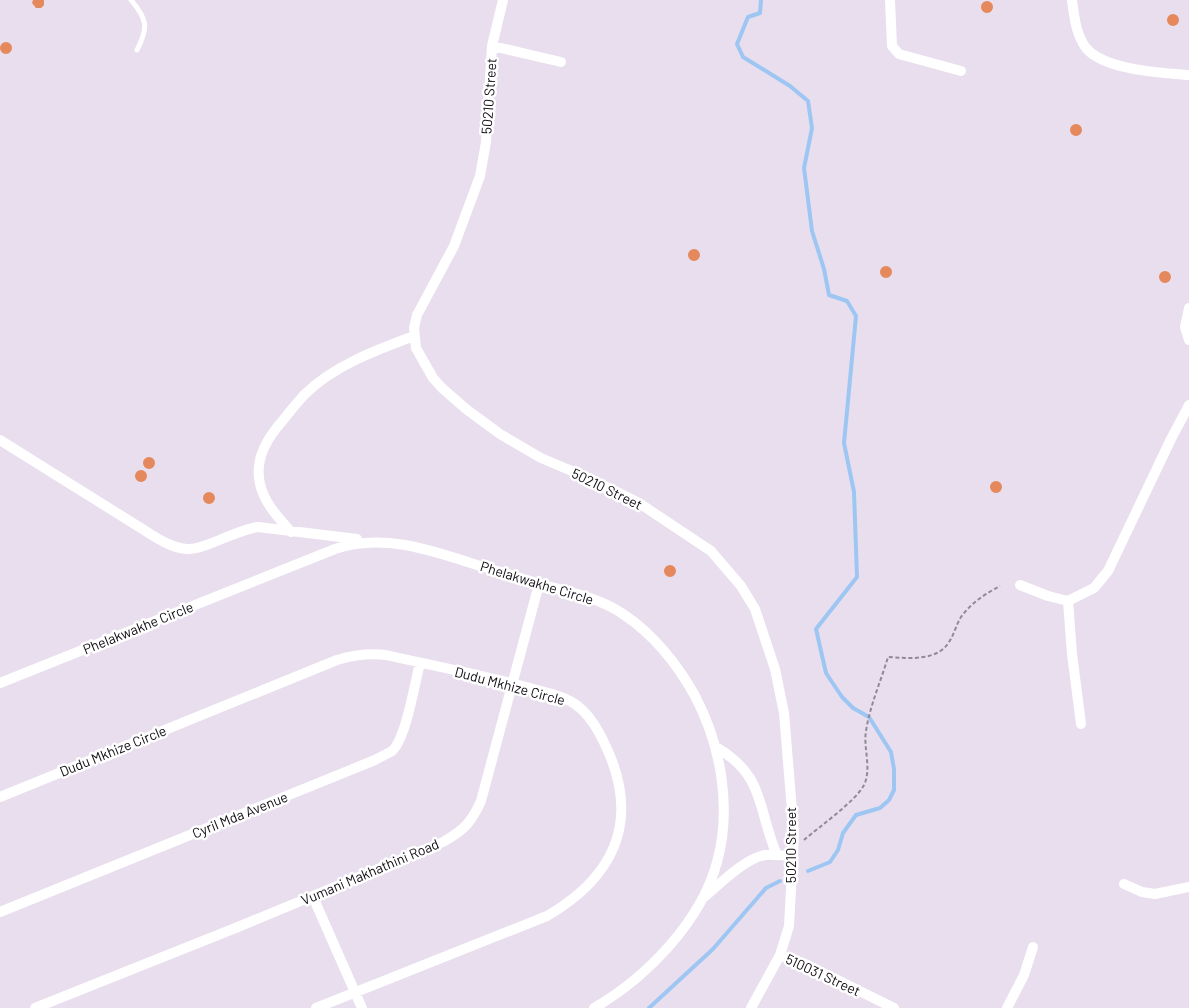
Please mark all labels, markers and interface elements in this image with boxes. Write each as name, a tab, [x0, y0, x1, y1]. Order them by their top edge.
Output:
street label: 50210 Street	[477, 57, 500, 135]
street label: 50210 Street	[569, 464, 645, 513]
street label: Phelakwakhe Circle	[478, 557, 596, 608]
street label: Phelakwakhe Circle	[80, 598, 195, 657]
street label: Dudu Mkhize Circle	[453, 663, 567, 708]
street label: Dudu Mkhize Circle	[57, 721, 169, 780]
street label: Cyril Mda Avenue	[189, 788, 290, 841]
street label: 50210 Street	[782, 807, 799, 883]
street label: Vumani Makhathini Road	[298, 835, 441, 908]
street label: 510031 Street	[783, 950, 863, 999]

